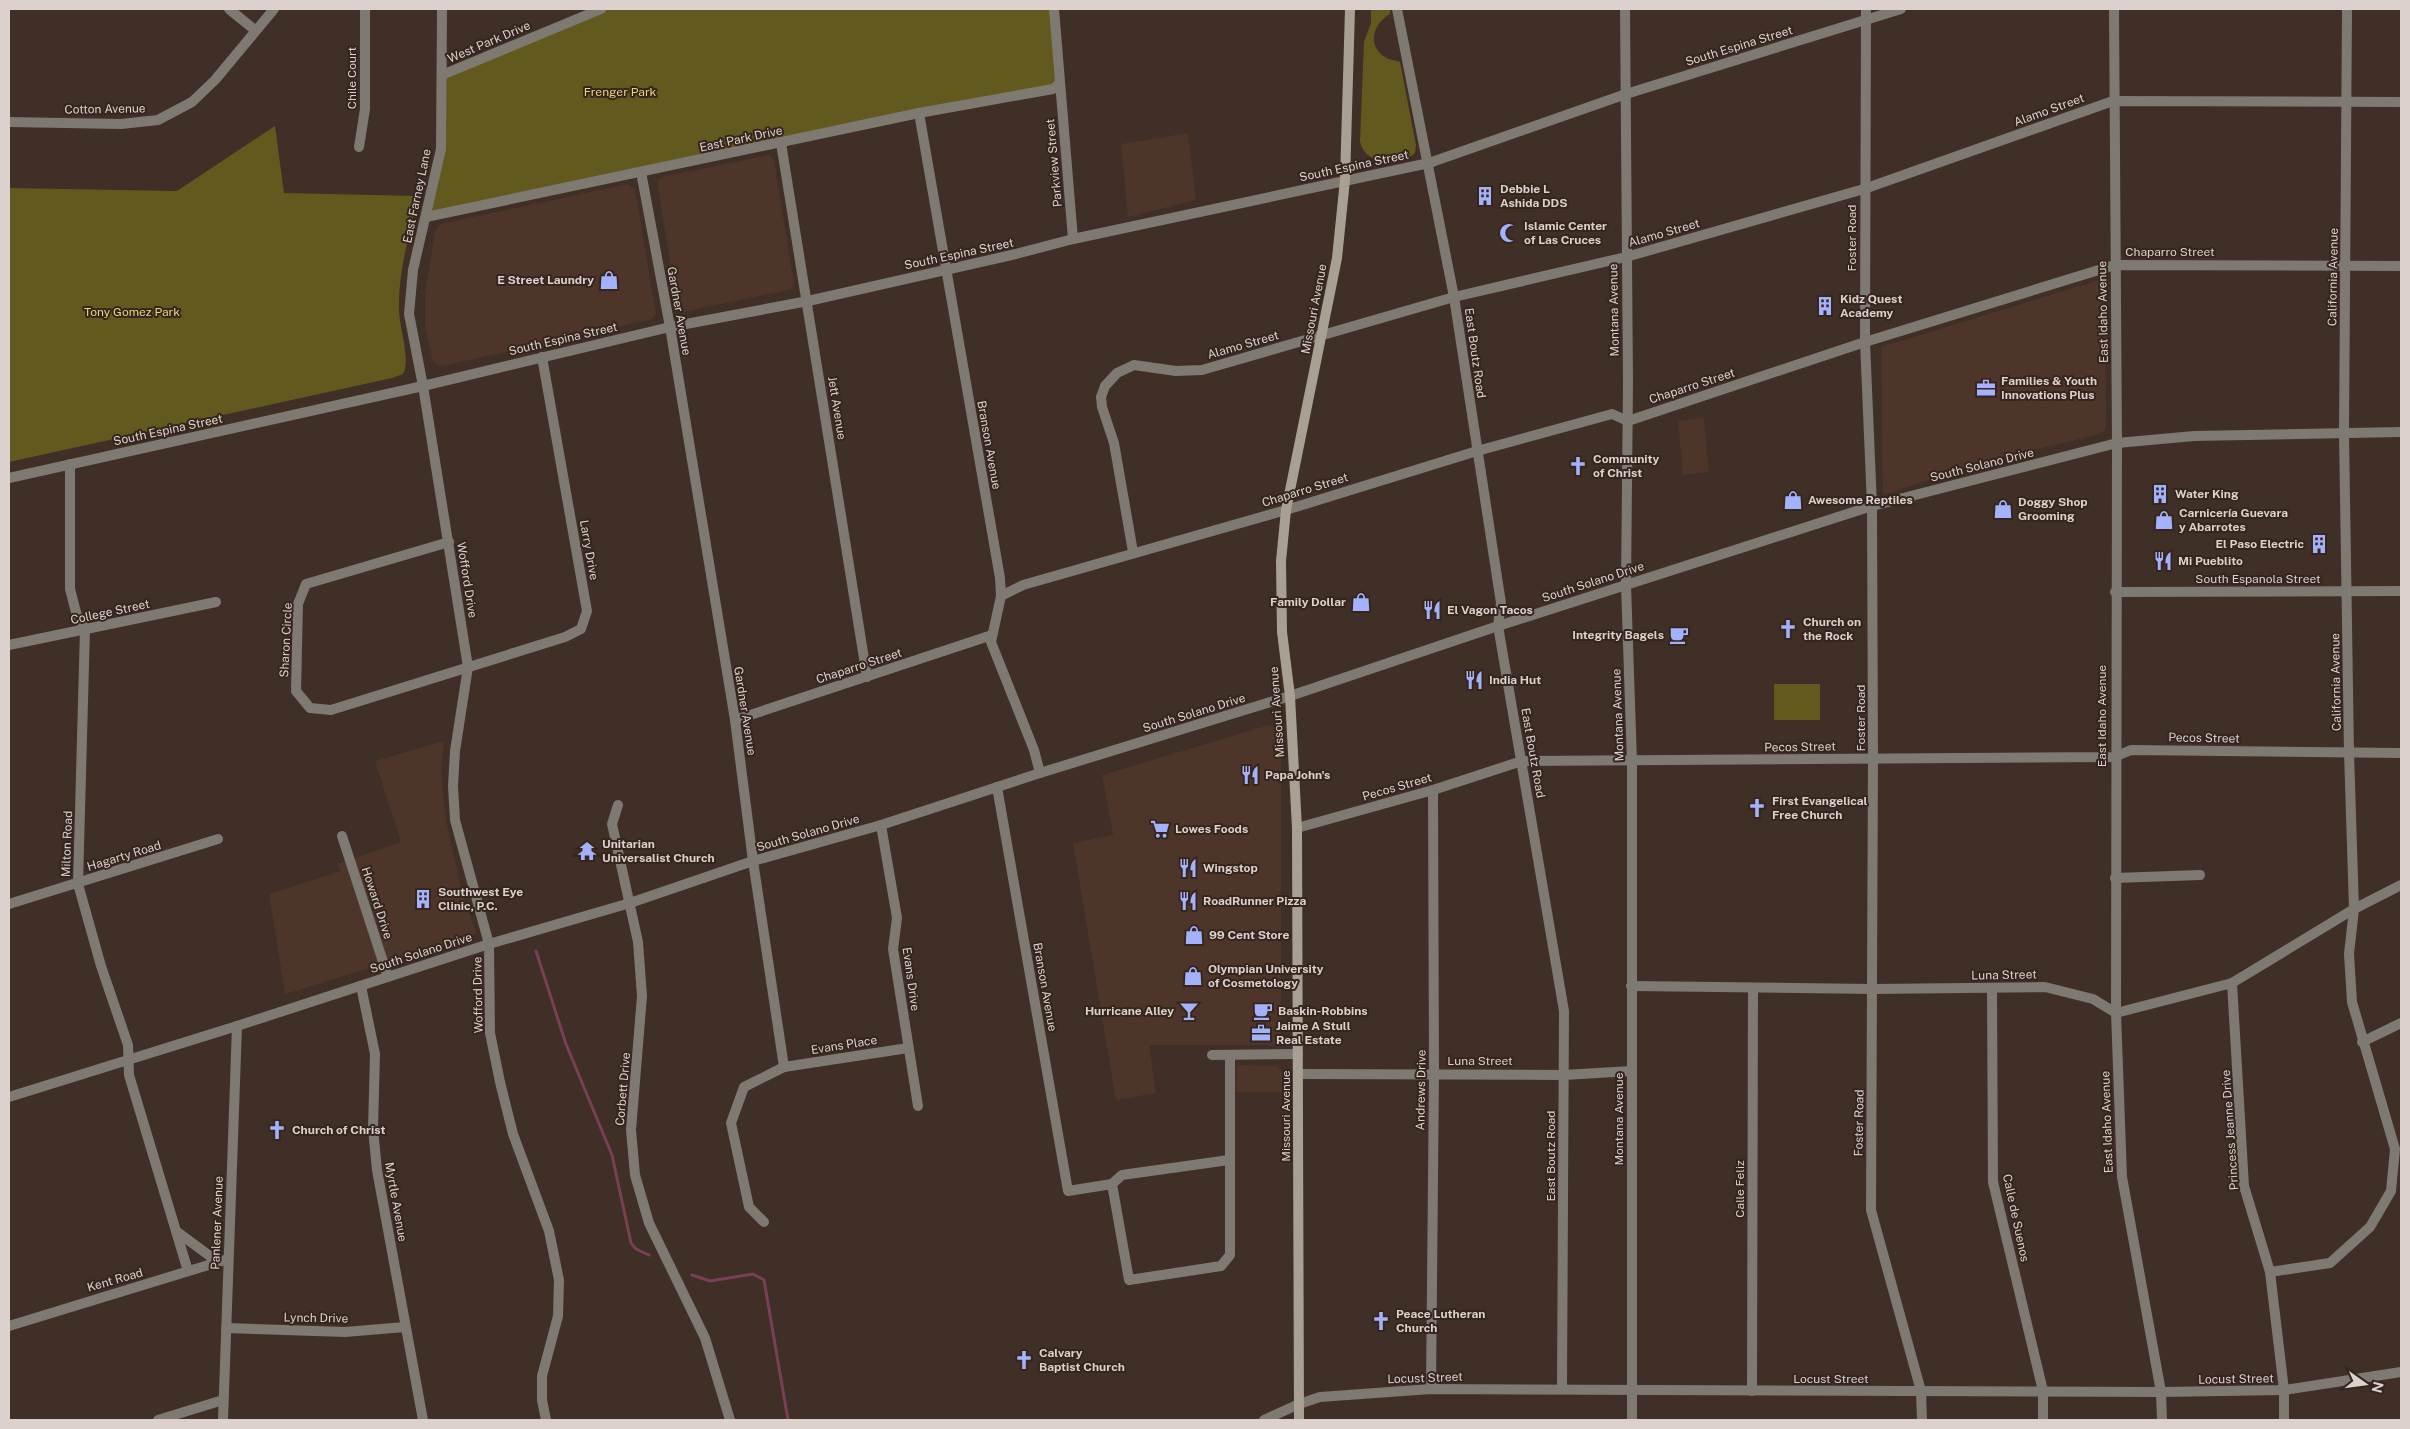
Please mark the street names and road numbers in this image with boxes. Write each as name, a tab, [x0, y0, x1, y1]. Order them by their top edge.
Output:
street label: West Park Drive	[446, 18, 533, 66]
street label: South Espina Street	[1684, 23, 1795, 69]
street label: Chile Court	[345, 46, 359, 109]
street label: Alamo Street	[2012, 91, 2086, 129]
street label: Cotton Avenue	[64, 101, 146, 117]
street label: Parkview Street	[1043, 118, 1065, 208]
street label: East Park Drive	[698, 123, 784, 155]
street label: East Farney Lane	[400, 147, 434, 244]
street label: South Espina Street	[1298, 148, 1410, 184]
street label: Foster Road	[1845, 205, 1859, 271]
street label: Alamo Street	[1627, 216, 1702, 250]
street label: California Avenue	[2325, 228, 2341, 326]
street label: South Espina Street	[903, 236, 1015, 272]
street label: Chaparro Street	[2125, 245, 2215, 259]
street label: East Idaho Avenue	[2095, 261, 2111, 363]
street label: Missouri Avenue	[1298, 263, 1330, 355]
street label: Montana Avenue	[1606, 263, 1622, 357]
street label: Gardner Avenue	[664, 266, 694, 357]
street label: East Boutz Road	[1462, 307, 1488, 399]
street label: South Espina Street	[507, 320, 619, 358]
street label: Alamo Street	[1206, 328, 1281, 362]
street label: Chaparro Street	[1647, 365, 1737, 406]
street label: Jett Avenue	[825, 375, 849, 441]
street label: Branson Avenue	[974, 399, 1004, 491]
street label: South Espina Street	[112, 412, 224, 448]
street label: South Solano Drive	[1929, 445, 2036, 485]
street label: Chaparro Street	[1260, 470, 1350, 510]
street label: Larry Drive	[577, 519, 601, 581]
street label: Wofford Drive	[454, 541, 480, 619]
street label: South Solano Drive	[1540, 559, 1646, 605]
street label: South Espanola Street	[2195, 572, 2321, 586]
street label: College Street	[69, 597, 151, 627]
street label: Sharon Circle	[277, 602, 295, 678]
street label: California Avenue	[2328, 633, 2344, 731]
street label: Chaparro Street	[814, 645, 904, 686]
street label: East Idaho Avenue	[2095, 665, 2109, 767]
street label: Gardner Avenue	[731, 666, 759, 757]
street label: Missouri Avenue	[1267, 666, 1287, 758]
street label: Montana Avenue	[1609, 668, 1627, 762]
street label: Foster Road	[1854, 685, 1868, 751]
street label: South Solano Drive	[1141, 691, 1247, 735]
street label: East Boutz Road	[1518, 707, 1548, 799]
street label: Pecos Street	[2168, 730, 2240, 746]
street label: Pecos Street	[1764, 739, 1836, 755]
street label: Pecos Street	[1361, 770, 1434, 804]
street label: Milton Road	[59, 811, 75, 877]
street label: South Solano Drive	[755, 812, 861, 854]
street label: Hagarty Road	[85, 838, 163, 874]
street label: Howard Drive	[359, 865, 395, 941]
street label: South Solano Drive	[368, 930, 474, 976]
street label: Branson Avenue	[1030, 941, 1060, 1033]
street label: Evans Drive	[900, 946, 922, 1012]
street label: Wofford Drive	[470, 956, 486, 1033]
street label: Luna Street	[1971, 967, 2037, 983]
street label: Evans Place	[810, 1033, 878, 1057]
street label: Andrews Drive	[1413, 1049, 1429, 1131]
street label: Corbett Drive	[613, 1051, 633, 1126]
street label: Luna Street	[1447, 1054, 1513, 1068]
street label: Princess Jeanne Drive	[2219, 1069, 2241, 1191]
street label: Missouri Avenue	[1279, 1070, 1293, 1162]
street label: East Idaho Avenue	[2098, 1070, 2116, 1173]
street label: Montana Avenue	[1612, 1072, 1626, 1165]
street label: Foster Road	[1851, 1089, 1867, 1157]
street label: East Boutz Road	[1544, 1110, 1558, 1202]
street label: Calle Feliz	[1733, 1160, 1747, 1218]
street label: Myrtle Avenue	[382, 1161, 410, 1243]
street label: Calle de Suenos	[2000, 1173, 2032, 1263]
street label: Panlener Avenue	[208, 1176, 226, 1270]
street label: Kent Road	[86, 1265, 144, 1295]
street label: Lynch Drive	[283, 1310, 349, 1326]
street label: Locust Street	[1387, 1370, 1463, 1386]
street label: Locust Street	[2198, 1371, 2274, 1387]
street label: Locust Street	[1793, 1372, 1869, 1386]

